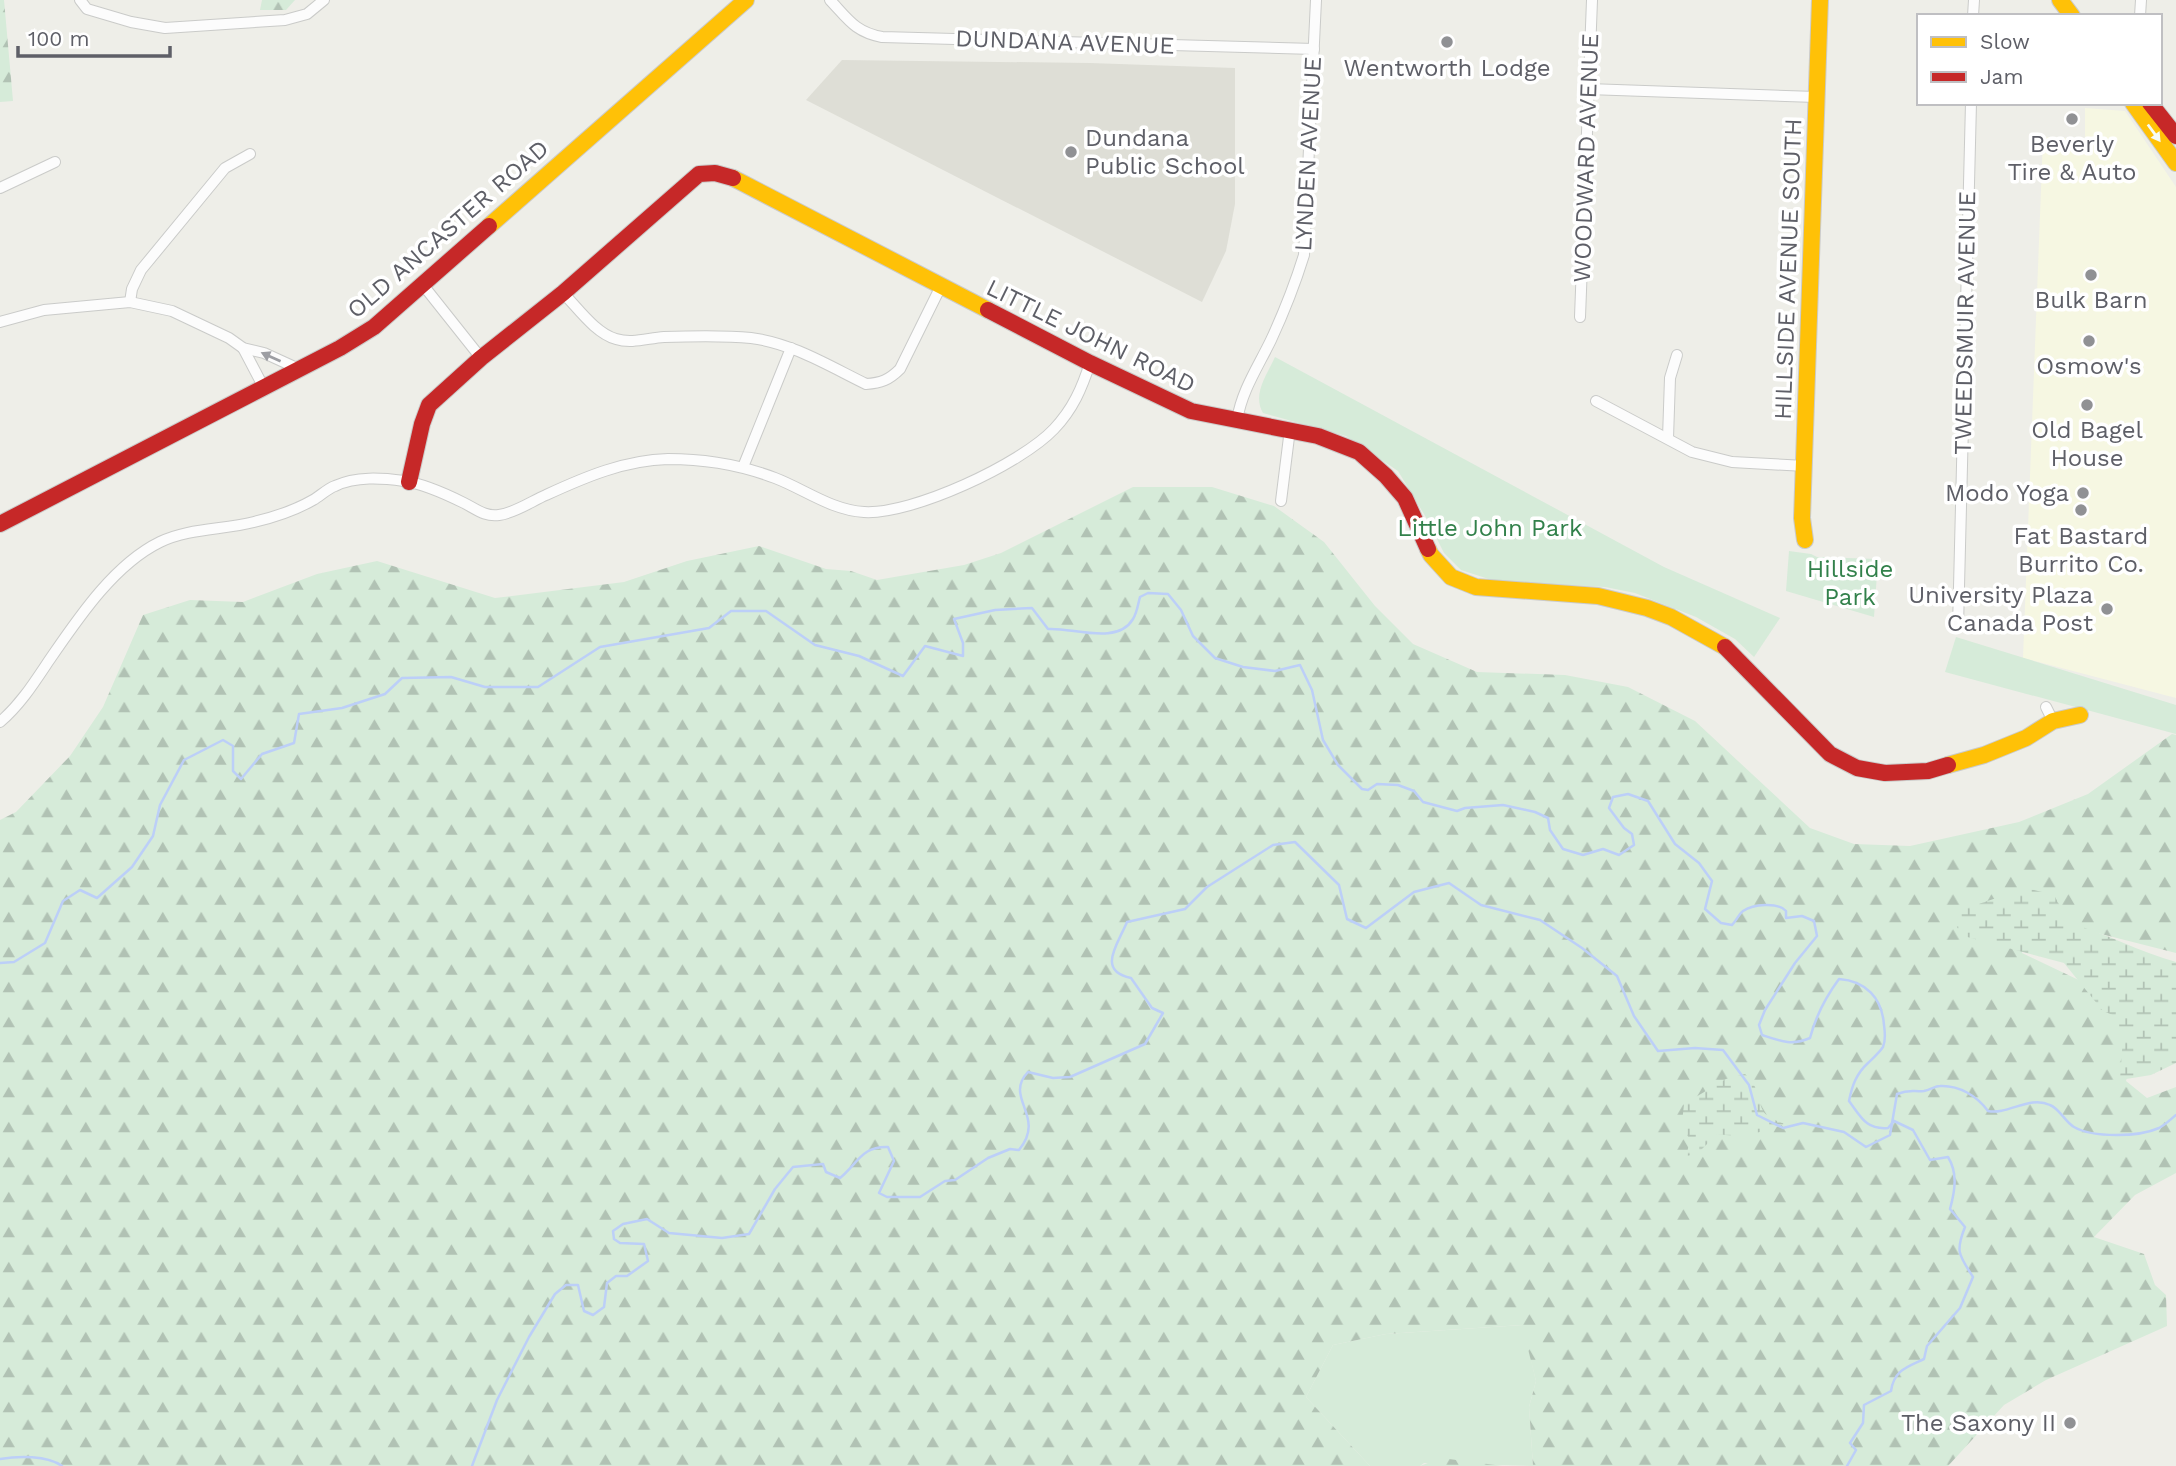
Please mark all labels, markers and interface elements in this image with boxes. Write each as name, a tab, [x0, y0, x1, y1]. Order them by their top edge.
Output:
scale bar	[18, 14, 170, 58]
legend	[1917, 14, 2162, 105]
street label: DUNDANA AVENUE	[955, 24, 1175, 60]
text: 100 m	[28, 26, 90, 51]
text: Slow	[1980, 29, 2030, 54]
street label: WOODWARD AVENUE	[1568, 33, 1604, 283]
marker: Wentworth Lodge	[1439, 34, 1455, 50]
place label: Wentworth Lodge	[1343, 54, 1551, 82]
street label: LYNDEN AVENUE	[1289, 56, 1327, 252]
text: Jam	[1980, 64, 2023, 89]
marker: Beverly Tire & Auto	[2064, 111, 2080, 127]
street label: HILLSIDE AVENUE SOUTH	[1769, 118, 1807, 420]
place label: Dundana Public School	[1085, 124, 1245, 180]
one-way arrow	[2147, 124, 2161, 142]
place label: Beverly Tire & Auto	[2008, 130, 2137, 186]
street label: OLD ANCASTER ROAD	[342, 134, 554, 324]
marker: Dundana Public School	[1063, 144, 1079, 160]
street label: TWEEDSMUIR AVENUE	[1949, 191, 1981, 455]
marker: Bulk Barn	[2083, 267, 2099, 283]
street label: LITTLE JOHN ROAD	[982, 273, 1200, 399]
place label: Bulk Barn	[2035, 286, 2148, 314]
marker: Osmow's	[2081, 333, 2097, 349]
one-way arrow	[261, 352, 281, 363]
place label: Osmow's	[2036, 352, 2142, 380]
marker: Old Bagel House	[2079, 397, 2095, 413]
place label: Old Bagel House	[2031, 416, 2144, 472]
place label: Modo Yoga	[1945, 479, 2069, 507]
marker: Modo Yoga	[2075, 485, 2091, 501]
marker: Fat Bastard Burrito Co.	[2073, 502, 2089, 518]
park label: Little John Park	[1397, 514, 1583, 542]
place label: Fat Bastard Burrito Co.	[2014, 522, 2148, 578]
park label: Hillside Park	[1807, 555, 1893, 611]
place label: University Plaza Canada Post	[1908, 581, 2093, 637]
marker: University Plaza Canada Post	[2099, 601, 2115, 617]
place label: The Saxony II	[1901, 1409, 2056, 1437]
marker: The Saxony II	[2062, 1415, 2078, 1431]

